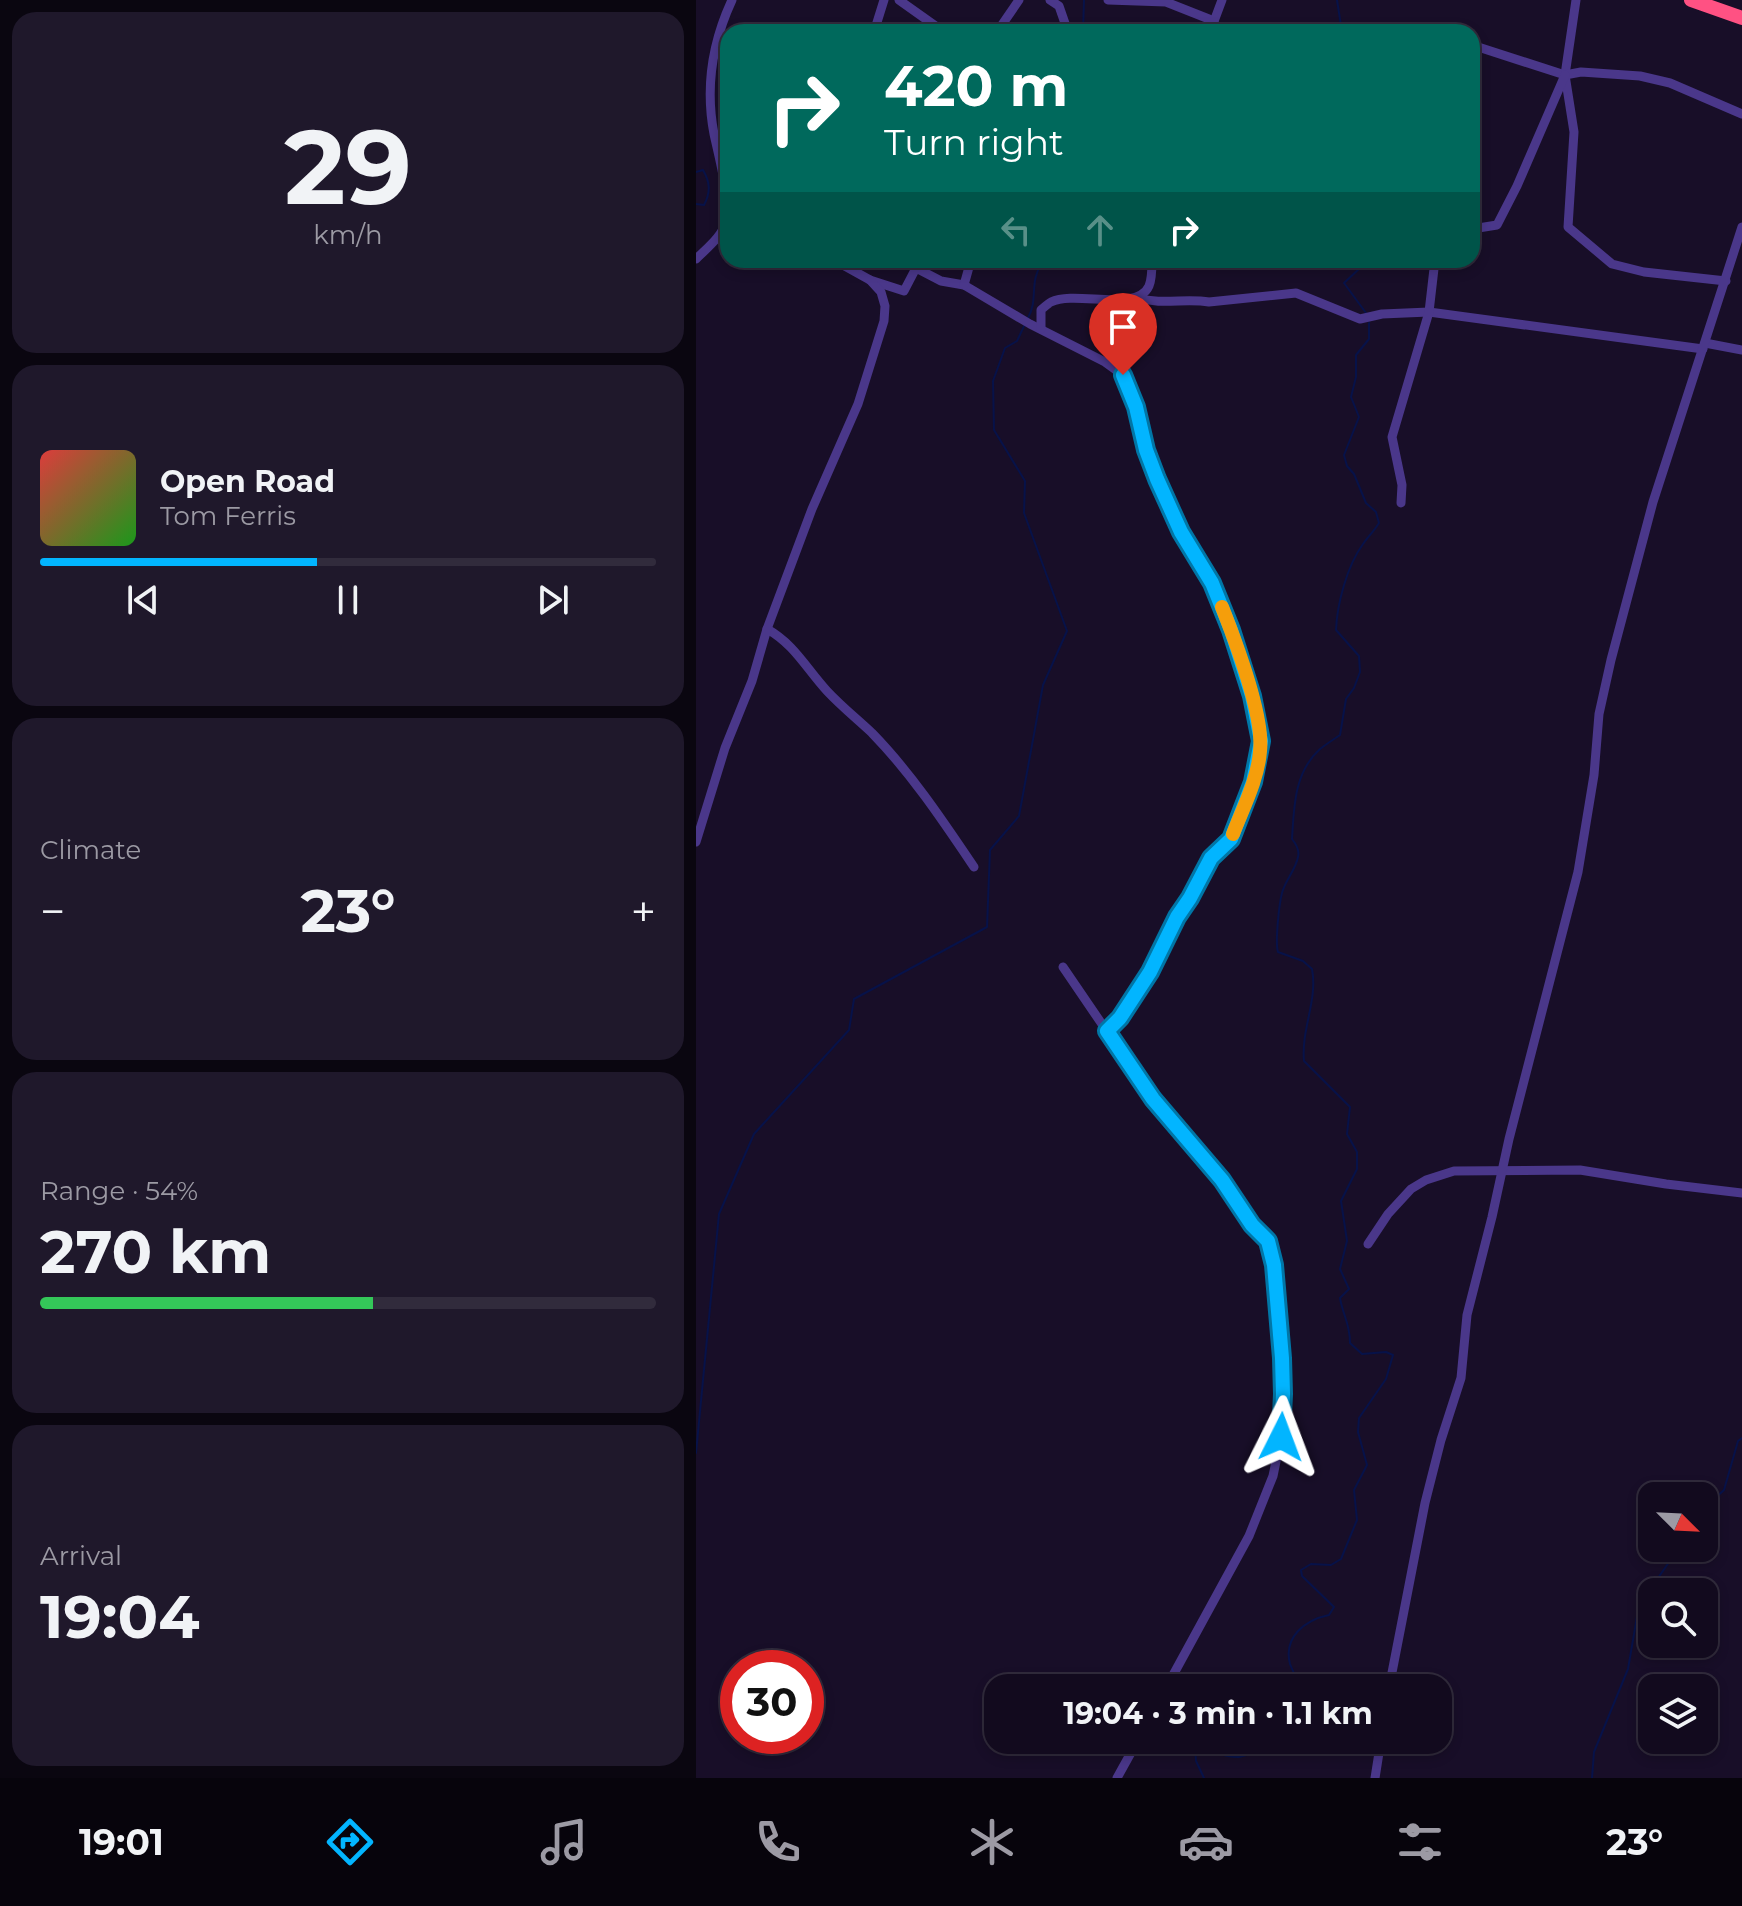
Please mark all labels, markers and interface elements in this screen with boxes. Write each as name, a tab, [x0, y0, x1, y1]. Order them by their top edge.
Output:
text: 420 m	[884, 52, 1068, 120]
icon: right	[752, 56, 856, 160]
text: 29	[284, 103, 412, 230]
text: Turn right	[884, 120, 1064, 164]
icon: left	[994, 208, 1038, 252]
icon: ahead	[1078, 208, 1122, 252]
icon: right	[1162, 208, 1206, 252]
text: km/h	[313, 219, 383, 251]
pin	[1089, 293, 1157, 375]
icon: arrive	[1101, 305, 1145, 349]
text: Open Road	[160, 463, 335, 500]
text: Tom Ferris	[160, 500, 296, 532]
icon: previous	[121, 578, 165, 622]
icon: pause	[326, 578, 370, 622]
icon: next	[531, 578, 575, 622]
text: Climate	[40, 834, 141, 866]
text: 23°	[300, 874, 396, 947]
text: −	[40, 884, 65, 938]
text: +	[631, 884, 656, 938]
text: Range · 54%	[40, 1175, 198, 1207]
text: 270 km	[40, 1215, 271, 1288]
position arrow	[1239, 1395, 1323, 1479]
north arrow	[1638, 1482, 1718, 1562]
map controls	[1638, 1482, 1718, 1754]
text: Arrival	[40, 1540, 122, 1572]
button: search	[1638, 1578, 1718, 1658]
text: 19:04	[40, 1580, 200, 1653]
speed limit sign: 30	[720, 1650, 824, 1754]
button: layers	[1638, 1674, 1718, 1754]
text: 19:04 · 3 min · 1.1 km	[1063, 1695, 1373, 1732]
icon: directions	[322, 1814, 378, 1870]
icon: music	[536, 1814, 592, 1870]
icon: phone	[750, 1814, 806, 1870]
icon: climate	[964, 1814, 1020, 1870]
icon: car	[1178, 1814, 1234, 1870]
icon: filters	[1392, 1814, 1448, 1870]
text: 19:01	[79, 1820, 164, 1864]
text: 23°	[1606, 1820, 1663, 1864]

